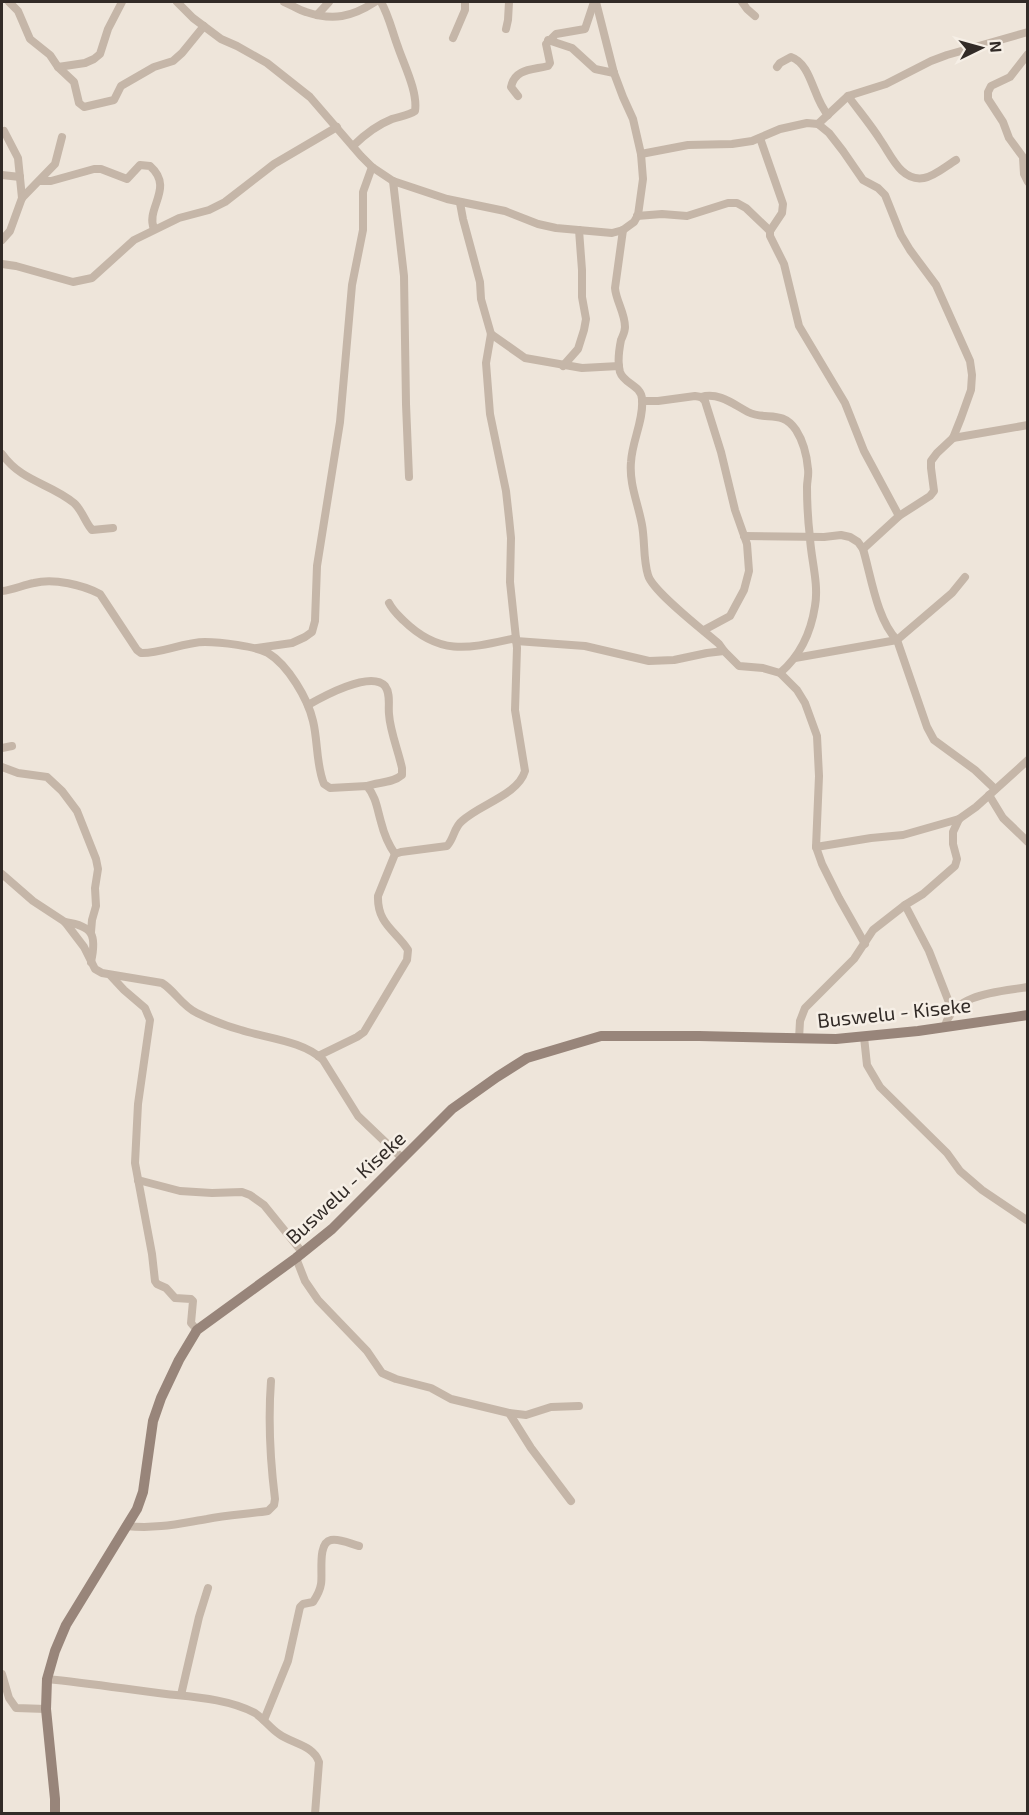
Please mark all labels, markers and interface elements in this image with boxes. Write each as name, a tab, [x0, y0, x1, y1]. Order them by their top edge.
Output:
north arrow	[951, 18, 1011, 78]
text: N	[986, 40, 1006, 53]
street label: Buswelu - Kiseke	[816, 992, 972, 1032]
street label: Buswelu - Kiseke	[280, 1125, 410, 1249]

